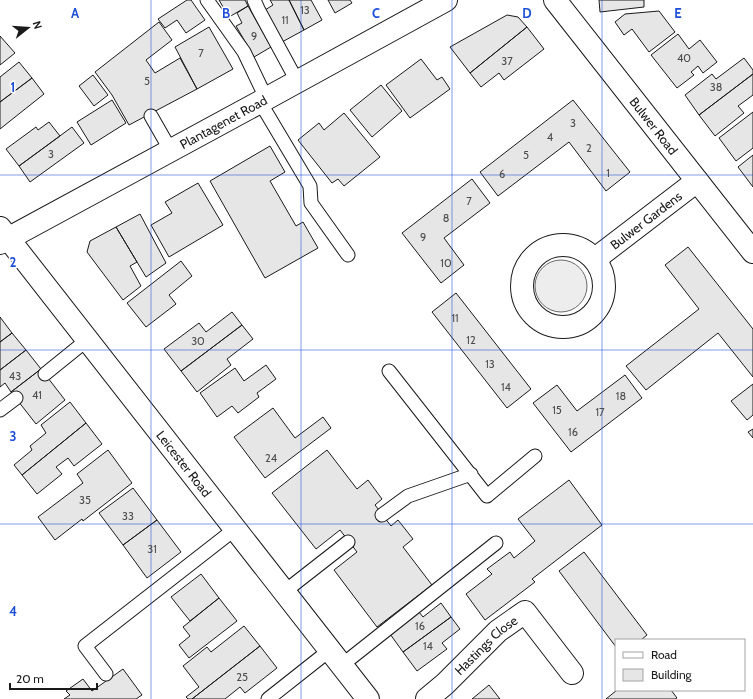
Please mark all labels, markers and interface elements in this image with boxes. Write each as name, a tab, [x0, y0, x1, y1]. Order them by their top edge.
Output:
house number: 13	[300, 3, 310, 17]
text: A	[71, 5, 80, 21]
text: B	[222, 5, 230, 21]
text: C	[372, 5, 380, 21]
text: D	[522, 5, 532, 21]
text: E	[674, 5, 682, 21]
north arrow	[8, 8, 48, 48]
house number: 11	[281, 13, 289, 27]
text: N	[30, 19, 45, 31]
house number: 9	[251, 29, 257, 43]
house number: 7	[198, 46, 204, 60]
house number: 40	[677, 51, 691, 65]
house number: 37	[501, 54, 513, 68]
house number: 5	[144, 74, 150, 88]
text: 1	[11, 79, 15, 95]
house number: 38	[710, 80, 722, 94]
street label: Plantagenet Road	[177, 92, 270, 152]
street label: Bulwer Road	[626, 94, 681, 158]
house number: 3	[570, 116, 576, 130]
house number: 4	[547, 130, 554, 144]
house number: 2	[586, 141, 592, 155]
house number: 3	[48, 147, 54, 161]
house number: 5	[523, 148, 529, 162]
house number: 1	[606, 166, 610, 180]
house number: 6	[499, 167, 505, 181]
street label: Bulwer Gardens	[607, 187, 685, 253]
house number: 7	[466, 194, 472, 208]
house number: 8	[443, 211, 449, 225]
house number: 9	[420, 230, 426, 244]
text: 2	[10, 254, 17, 270]
house number: 10	[440, 256, 452, 270]
house number: 11	[451, 311, 459, 325]
house number: 12	[466, 333, 476, 347]
house number: 30	[191, 334, 205, 348]
house number: 13	[485, 357, 495, 371]
house number: 43	[9, 369, 21, 383]
house number: 14	[501, 380, 512, 394]
house number: 41	[32, 388, 42, 402]
house number: 18	[616, 389, 626, 403]
house number: 15	[552, 403, 562, 417]
house number: 17	[595, 405, 605, 419]
house number: 16	[568, 425, 578, 439]
street label: Leicester Road	[153, 427, 215, 500]
text: 3	[9, 428, 17, 444]
house number: 24	[265, 451, 278, 465]
house number: 35	[79, 493, 91, 507]
house number: 33	[122, 509, 134, 523]
house number: 31	[147, 542, 157, 556]
text: 4	[9, 603, 17, 619]
street label: Hastings Close	[451, 612, 521, 678]
house number: 16	[415, 619, 425, 633]
house number: 14	[423, 639, 434, 653]
legend	[615, 639, 745, 691]
text: Road	[651, 647, 677, 662]
scale bar	[10, 665, 97, 691]
text: Building	[651, 667, 693, 682]
house number: 25	[236, 670, 248, 684]
text: 20 m	[16, 671, 44, 686]

